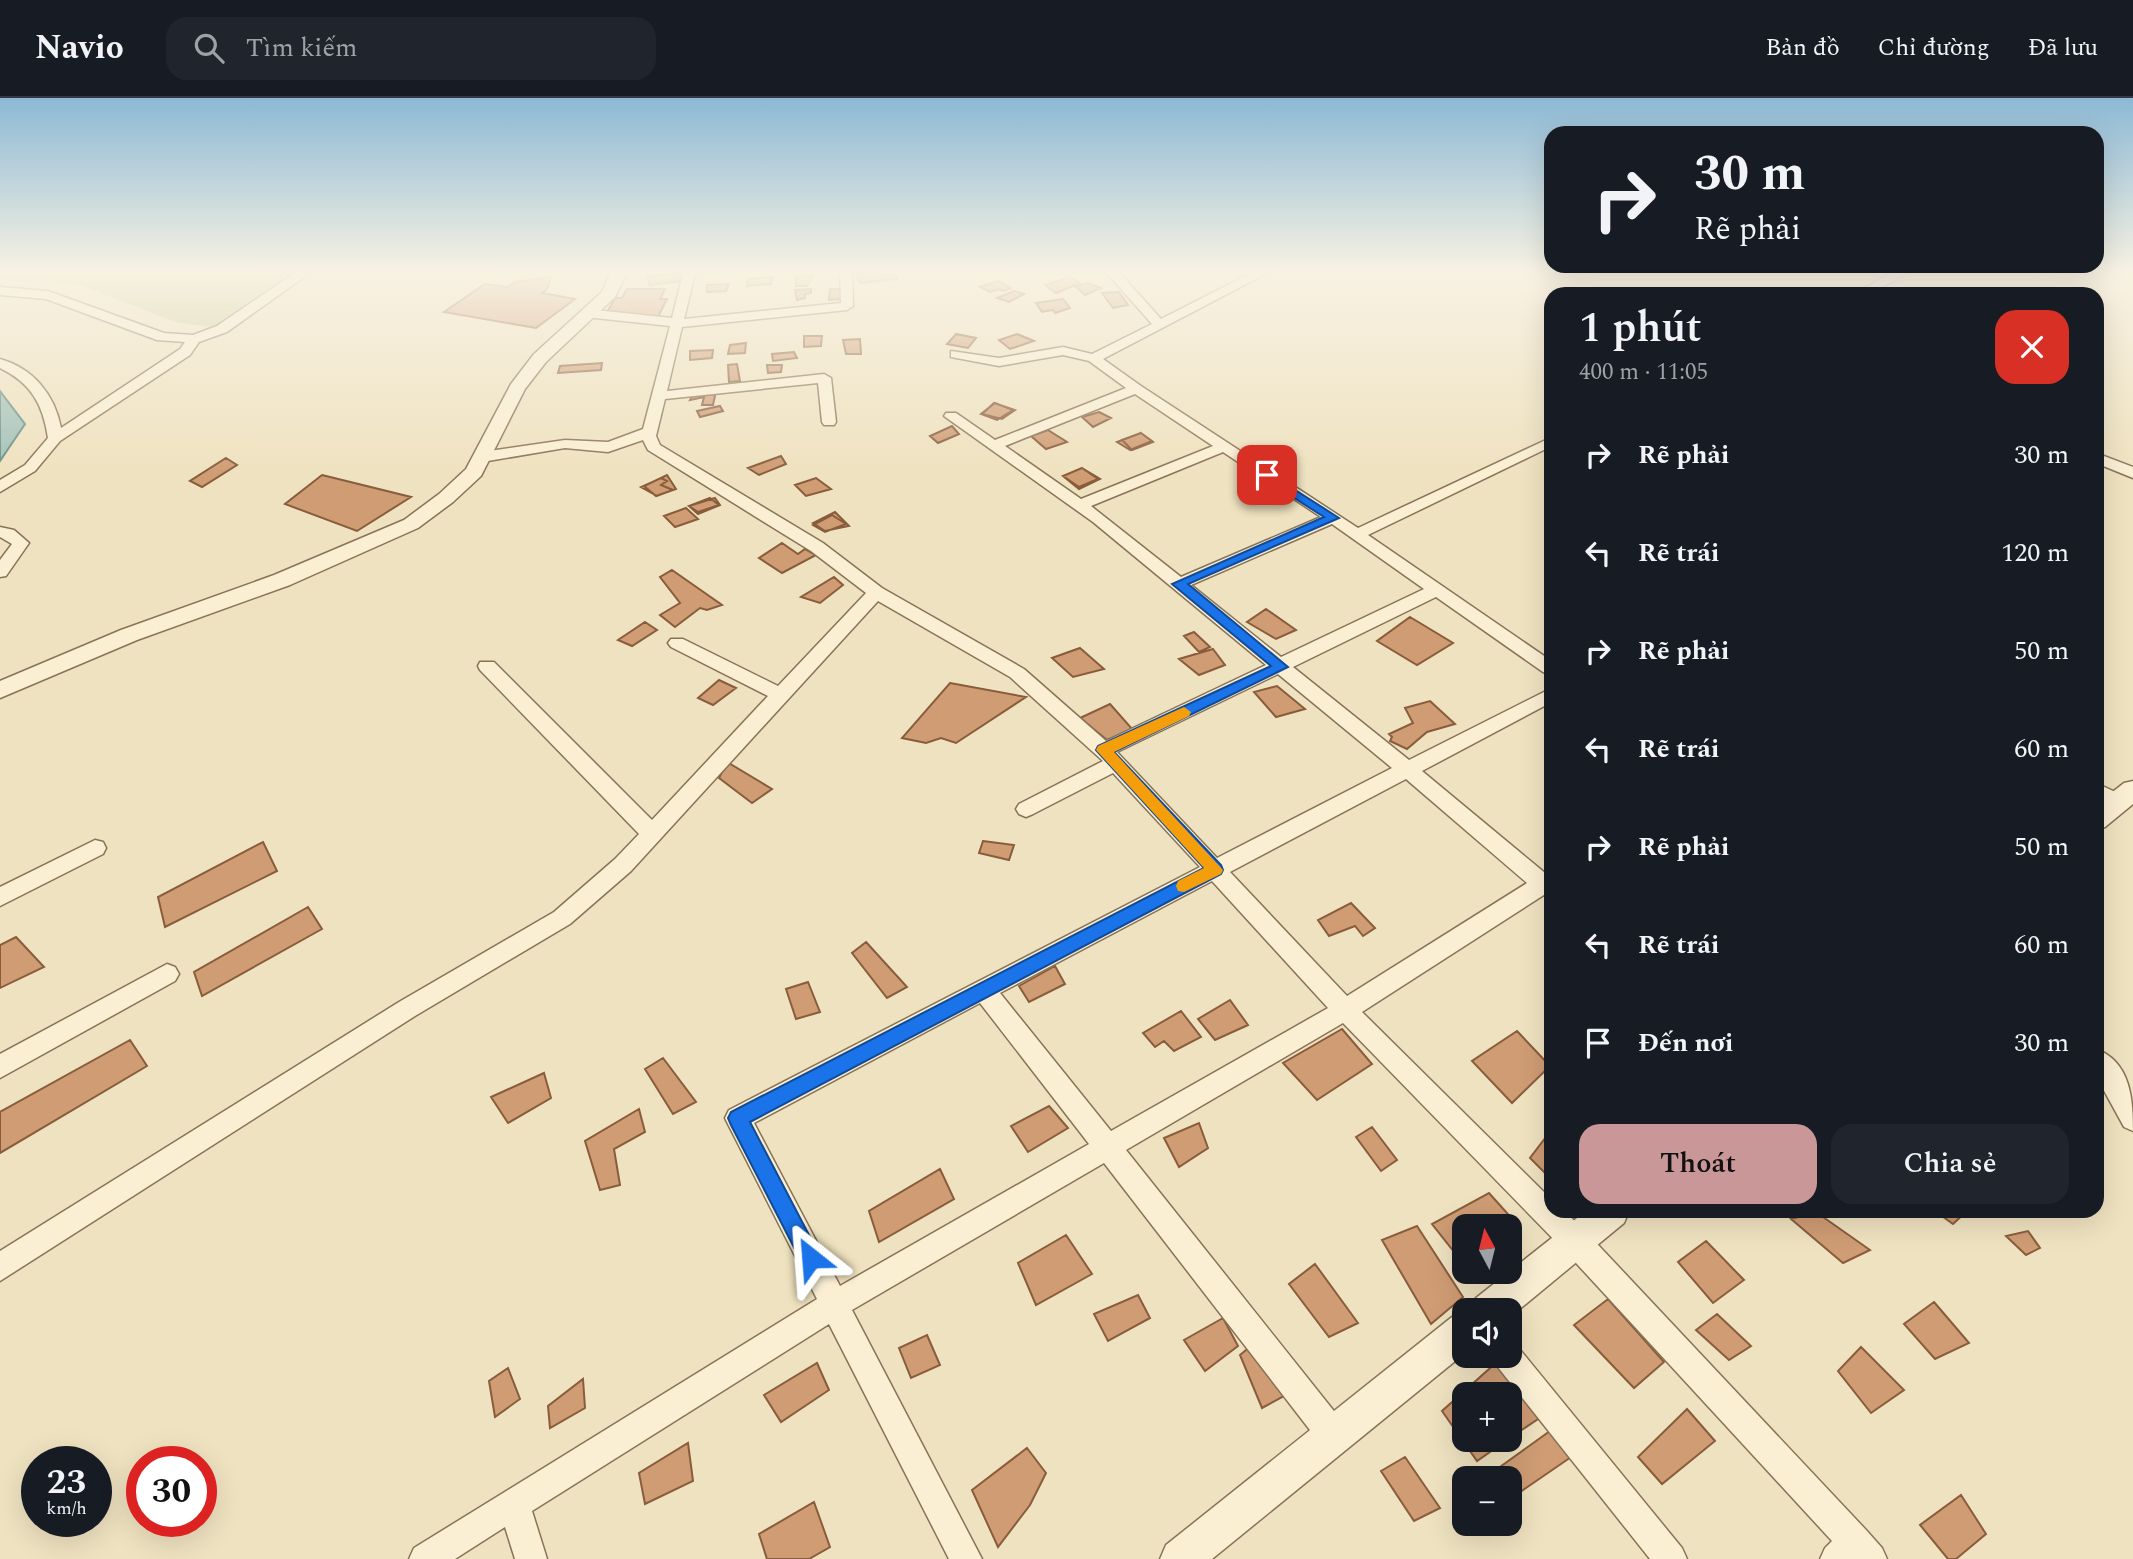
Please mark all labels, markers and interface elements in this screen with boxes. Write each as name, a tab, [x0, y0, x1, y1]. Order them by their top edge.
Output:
search box	[166, 17, 656, 80]
text: Navio	[35, 23, 124, 73]
text: Tìm kiếm	[246, 28, 357, 68]
icon: search	[190, 29, 228, 67]
text: Bản đồ	[1765, 30, 1840, 66]
text: Chỉ đường	[1878, 30, 1990, 66]
text: Đã lưu	[2028, 30, 2098, 66]
text: 30 m	[1694, 137, 1805, 212]
icon: right	[1579, 154, 1670, 245]
text: Rẽ phải	[1694, 205, 1801, 254]
text: 1 phút	[1579, 297, 1702, 360]
button: close	[1995, 310, 2069, 384]
text: 400 m · 11:05	[1579, 355, 1708, 390]
text: Rẽ phải	[1638, 435, 1730, 475]
text: 30 m	[2014, 435, 2069, 475]
icon: right	[1579, 436, 1617, 474]
pin	[1237, 445, 1297, 505]
icon: arrive	[1248, 456, 1286, 494]
text: Rẽ trái	[1638, 533, 1719, 573]
text: 120 m	[2001, 533, 2069, 573]
icon: left	[1579, 534, 1617, 572]
text: Rẽ phải	[1638, 631, 1730, 671]
text: 50 m	[2014, 631, 2069, 671]
icon: right	[1579, 632, 1617, 670]
text: Rẽ trái	[1638, 729, 1719, 769]
text: 60 m	[2014, 729, 2069, 769]
icon: left	[1579, 730, 1617, 768]
text: Rẽ phải	[1638, 827, 1730, 867]
text: 50 m	[2014, 827, 2069, 867]
icon: right	[1579, 828, 1617, 866]
text: Rẽ trái	[1638, 925, 1719, 965]
text: 60 m	[2014, 925, 2069, 965]
icon: left	[1579, 926, 1617, 964]
text: Đến nơi	[1638, 1023, 1733, 1063]
text: 30 m	[2014, 1023, 2069, 1063]
icon: arrive	[1579, 1024, 1617, 1062]
button: Thoát	[1579, 1124, 1817, 1204]
button: Chia sẻ	[1831, 1124, 2069, 1204]
north arrow	[1452, 1214, 1522, 1284]
map controls	[1452, 1214, 1522, 1536]
position arrow	[774, 1221, 848, 1295]
button: sound	[1452, 1298, 1522, 1368]
button: +	[1452, 1382, 1522, 1452]
speed limit sign: 30	[126, 1446, 217, 1537]
text: 23	[47, 1456, 86, 1509]
button: −	[1452, 1466, 1522, 1536]
text: km/h	[46, 1495, 87, 1522]

